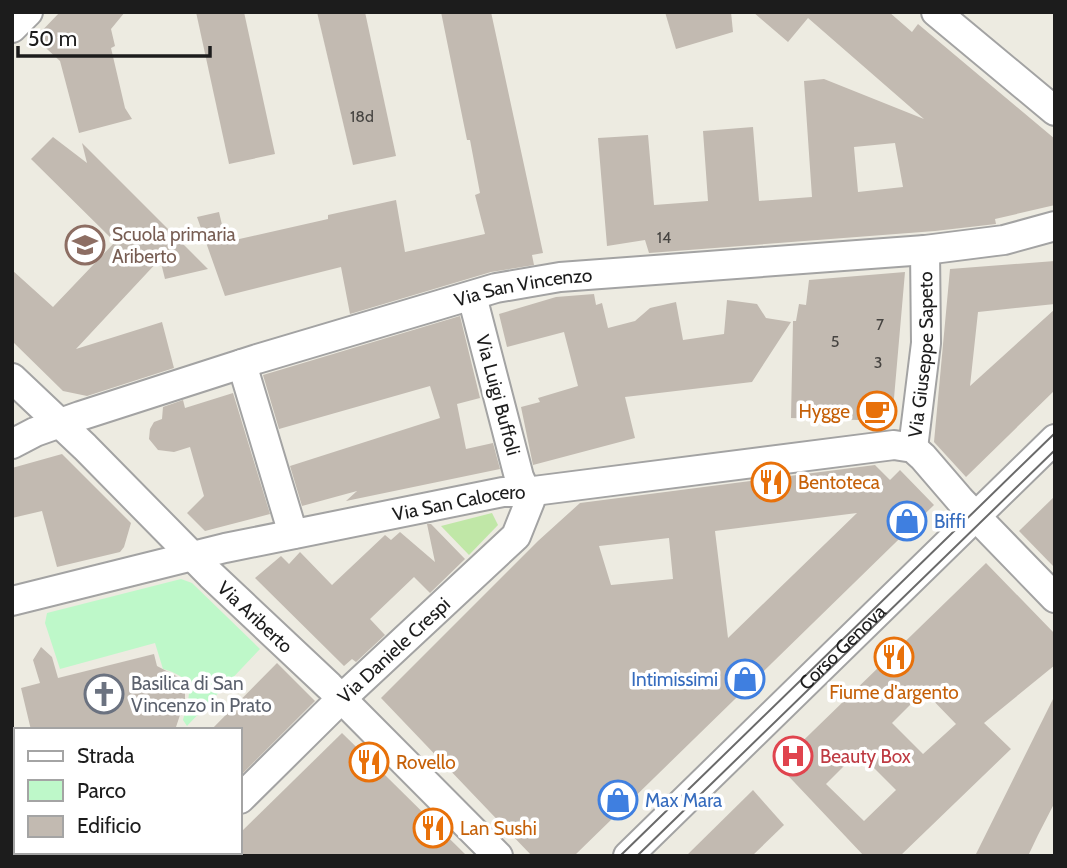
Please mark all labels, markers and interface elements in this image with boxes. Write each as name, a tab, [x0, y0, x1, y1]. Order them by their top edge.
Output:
scale bar	[18, 14, 210, 58]
text: 50 m	[28, 26, 77, 51]
house number: 18d	[350, 107, 374, 126]
place label: Scuola primaria Ariberto	[112, 223, 236, 268]
school or university icon: Scuola primaria Ariberto	[64, 224, 106, 266]
house number: 14	[657, 228, 671, 247]
street label: Via San Vincenzo	[451, 263, 593, 311]
street label: Via Giuseppe Sapeto	[903, 271, 937, 439]
house number: 7	[876, 315, 884, 334]
street label: Via Luigi Buffoli	[471, 332, 525, 458]
house number: 5	[831, 332, 839, 351]
house number: 3	[874, 353, 882, 372]
cafe icon: Hygge	[856, 390, 898, 432]
place label: Hygge	[799, 400, 850, 423]
restaurant icon: Bentoteca	[750, 461, 792, 503]
place label: Bentoteca	[798, 471, 880, 494]
street label: Via San Calocero	[390, 481, 525, 526]
shop icon: Biffi	[886, 500, 928, 542]
place label: Biffi	[934, 510, 966, 533]
street label: Via Ariberto	[213, 576, 298, 658]
street label: Via Daniele Crespi	[333, 592, 454, 708]
street label: Corso Genova	[794, 600, 890, 695]
restaurant icon: Fiume d'argento	[873, 636, 915, 678]
shop icon: Intimissimi	[724, 658, 766, 700]
place label: Intimissimi	[631, 668, 718, 691]
place label: Basilica di San Vincenzo in Prato	[131, 672, 272, 717]
church icon: Basilica di San Vincenzo in Prato	[83, 673, 125, 715]
place label: Fiume d'argento	[829, 681, 959, 704]
legend	[14, 728, 242, 854]
hospital icon: Beauty Box	[772, 735, 814, 777]
restaurant icon: Rovello	[348, 741, 390, 783]
text: Strada	[77, 743, 134, 768]
place label: Beauty Box	[820, 745, 911, 768]
place label: Rovello	[396, 751, 456, 774]
text: Parco	[77, 778, 126, 803]
shop icon: Max Mara	[597, 779, 639, 821]
place label: Max Mara	[645, 789, 722, 812]
restaurant icon: Lan Sushi	[412, 807, 454, 849]
text: Edificio	[77, 813, 141, 838]
place label: Lan Sushi	[460, 817, 537, 840]

